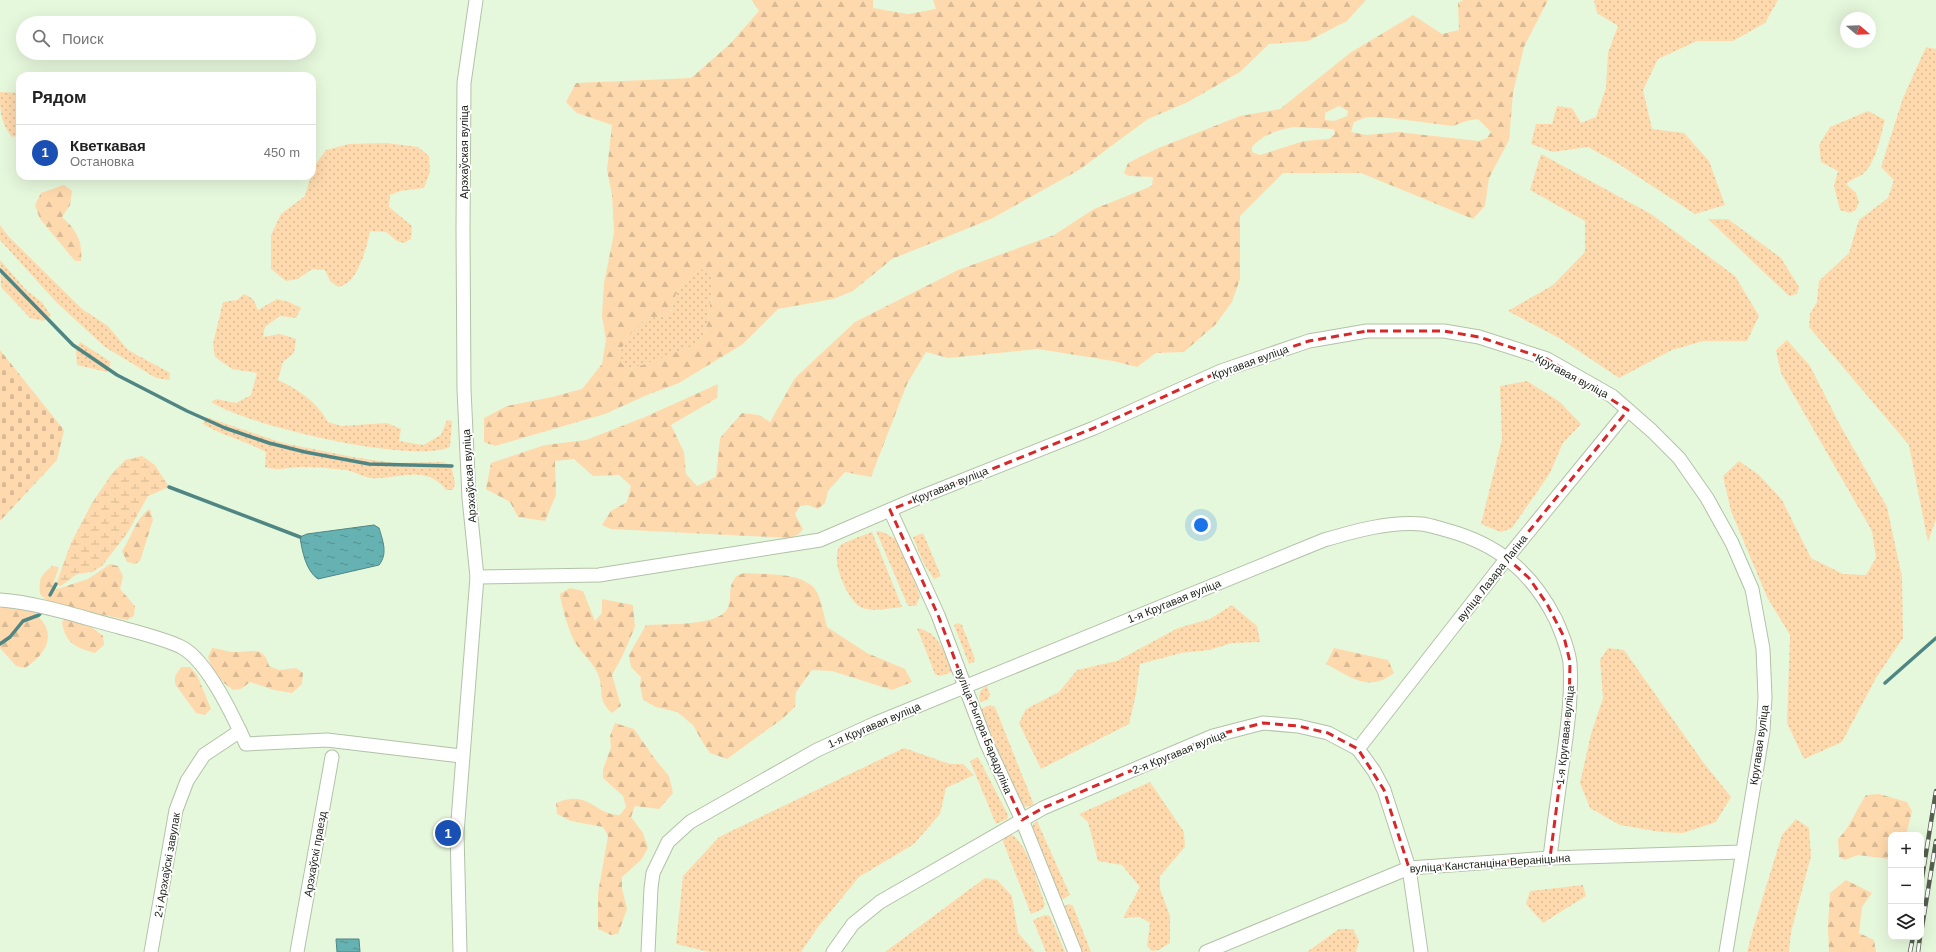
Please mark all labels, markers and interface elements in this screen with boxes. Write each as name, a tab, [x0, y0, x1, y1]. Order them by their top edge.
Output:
north arrow	[1840, 12, 1876, 48]
search box	[16, 16, 316, 60]
icon: search	[30, 27, 52, 49]
text: Поиск	[62, 30, 104, 47]
text: Рядом	[32, 88, 87, 107]
street label: Арэхаўская вуліца	[458, 104, 470, 199]
text: Кветкавая	[70, 137, 146, 154]
text: 1	[41, 145, 49, 160]
text: 450 m	[264, 145, 300, 160]
text: Остановка	[70, 154, 134, 169]
street label: Кругавая вуліца	[1210, 342, 1291, 381]
street label: Кругавая вуліца	[1534, 352, 1611, 401]
street label: Арэхаўская вуліца	[460, 428, 478, 523]
street label: Кругавая вуліца	[910, 464, 991, 506]
your location	[1191, 515, 1211, 535]
street label: вуліца Лазара Лагіна	[1454, 532, 1530, 624]
street label: 1-я Кругавая вуліца	[1126, 576, 1223, 625]
street label: вуліца Рыгора Барадуліна	[953, 667, 1015, 796]
street label: 1-я Кругавая вуліца	[1554, 684, 1576, 785]
street label: 1-я Кругавая вуліца	[826, 700, 923, 750]
street label: Кругавая вуліца	[1747, 703, 1771, 786]
street label: 2-я Кругавая вуліца	[1131, 727, 1228, 776]
street label: Арэхаўскі праезд	[302, 810, 329, 898]
street label: 2-і Арэхаўскі завулак	[152, 811, 182, 918]
pin: 1	[435, 818, 461, 848]
map controls	[1888, 832, 1924, 940]
button: +	[1888, 832, 1924, 868]
street label: вуліца Канстанціна Вераніцына	[1409, 851, 1572, 875]
button: −	[1888, 868, 1924, 904]
button: layers	[1888, 904, 1924, 940]

